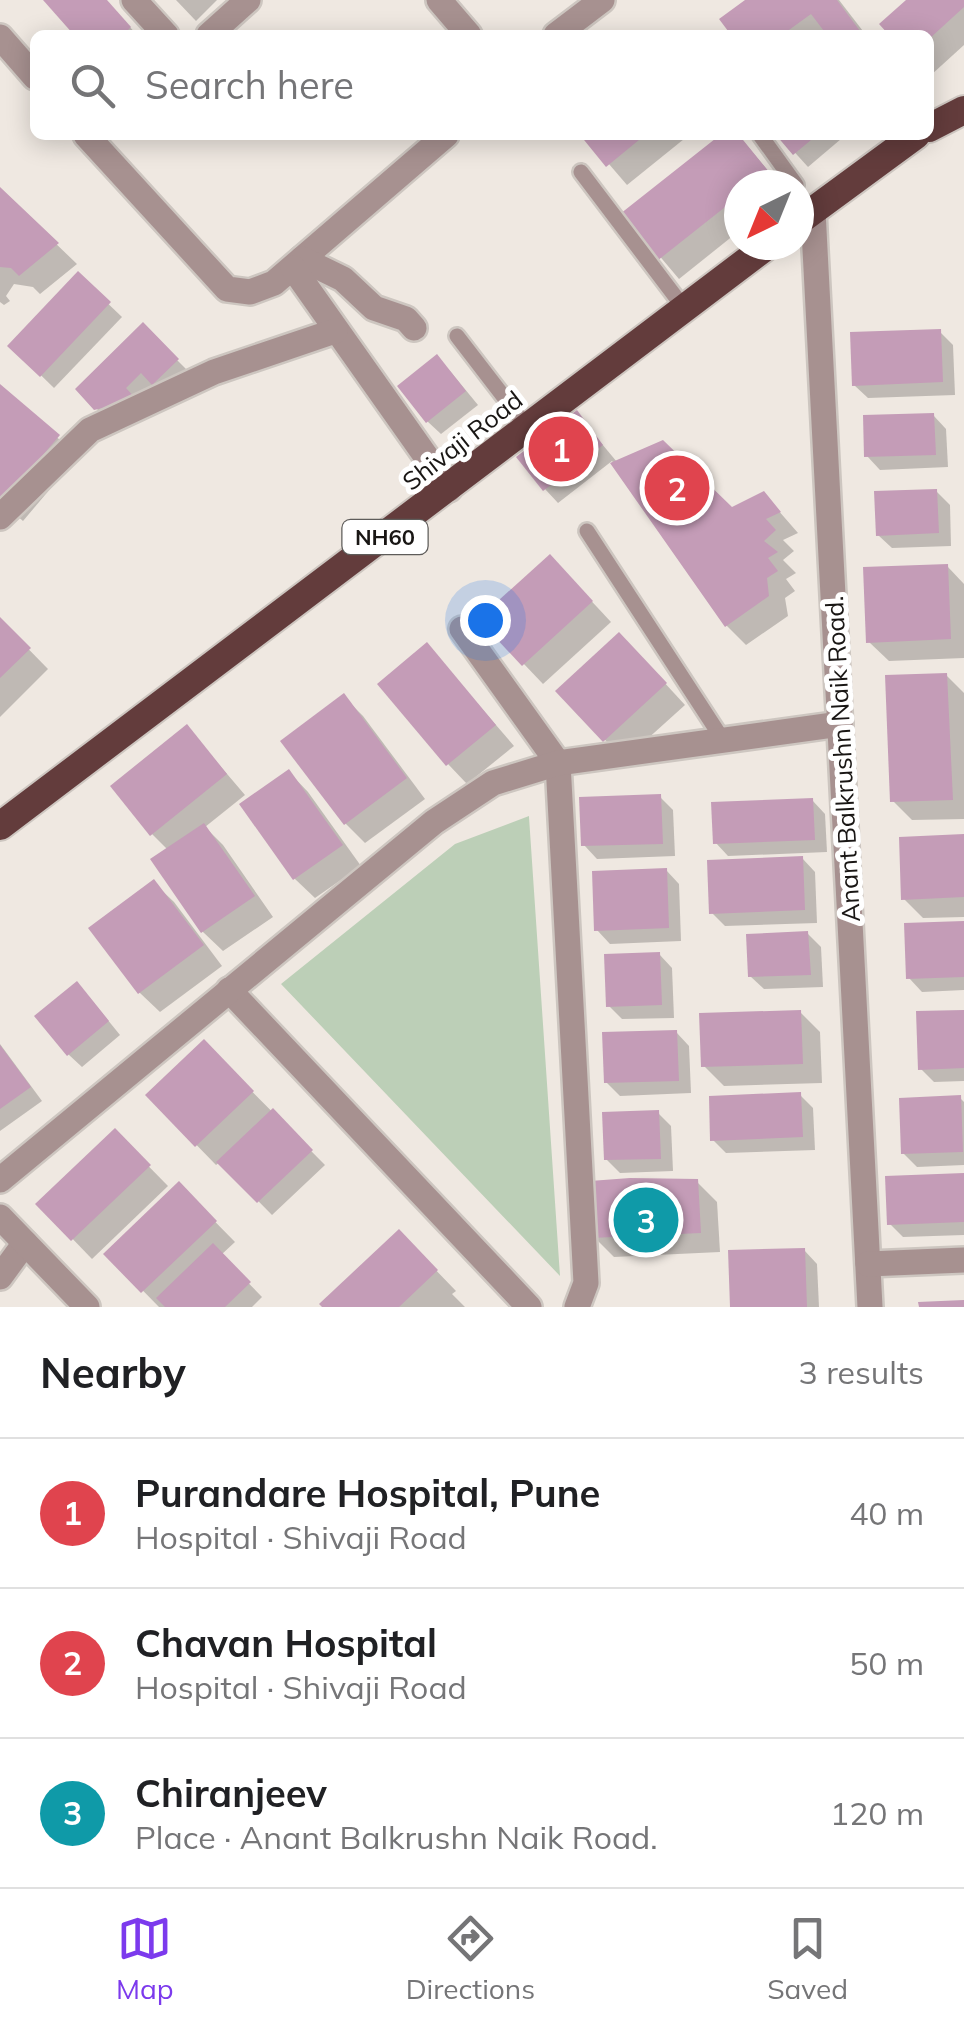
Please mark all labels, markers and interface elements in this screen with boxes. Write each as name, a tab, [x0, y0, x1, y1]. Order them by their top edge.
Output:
search box	[30, 30, 934, 140]
icon: search	[65, 58, 120, 113]
text: Search here	[145, 61, 354, 109]
north arrow	[724, 170, 814, 260]
street label: Shivaji Road	[396, 383, 528, 497]
pin: 1	[528, 412, 594, 486]
pin: 2	[644, 450, 710, 526]
road number: NH60	[342, 520, 428, 554]
your location	[460, 595, 511, 646]
street label: Anant Balkrushn Naik Road.	[818, 595, 866, 923]
pin: 3	[614, 1182, 678, 1258]
text: Nearby	[40, 1346, 186, 1399]
text: 3 results	[799, 1352, 924, 1392]
text: Purandare Hospital, Pune	[135, 1469, 600, 1517]
text: 1	[63, 1493, 82, 1533]
text: 40 m	[849, 1493, 924, 1533]
text: Hospital · Shivaji Road	[135, 1517, 467, 1557]
text: Chavan Hospital	[135, 1619, 437, 1667]
text: 2	[63, 1643, 82, 1683]
text: 50 m	[849, 1643, 924, 1683]
text: Hospital · Shivaji Road	[135, 1667, 467, 1707]
text: Chiranjeev	[135, 1769, 327, 1817]
text: 3	[63, 1793, 82, 1833]
text: 120 m	[830, 1793, 924, 1833]
text: Place · Anant Balkrushn Naik Road.	[135, 1817, 658, 1857]
tab: Map	[116, 1911, 174, 2006]
tab: Directions	[406, 1911, 535, 2006]
tab: Saved	[767, 1911, 848, 2006]

